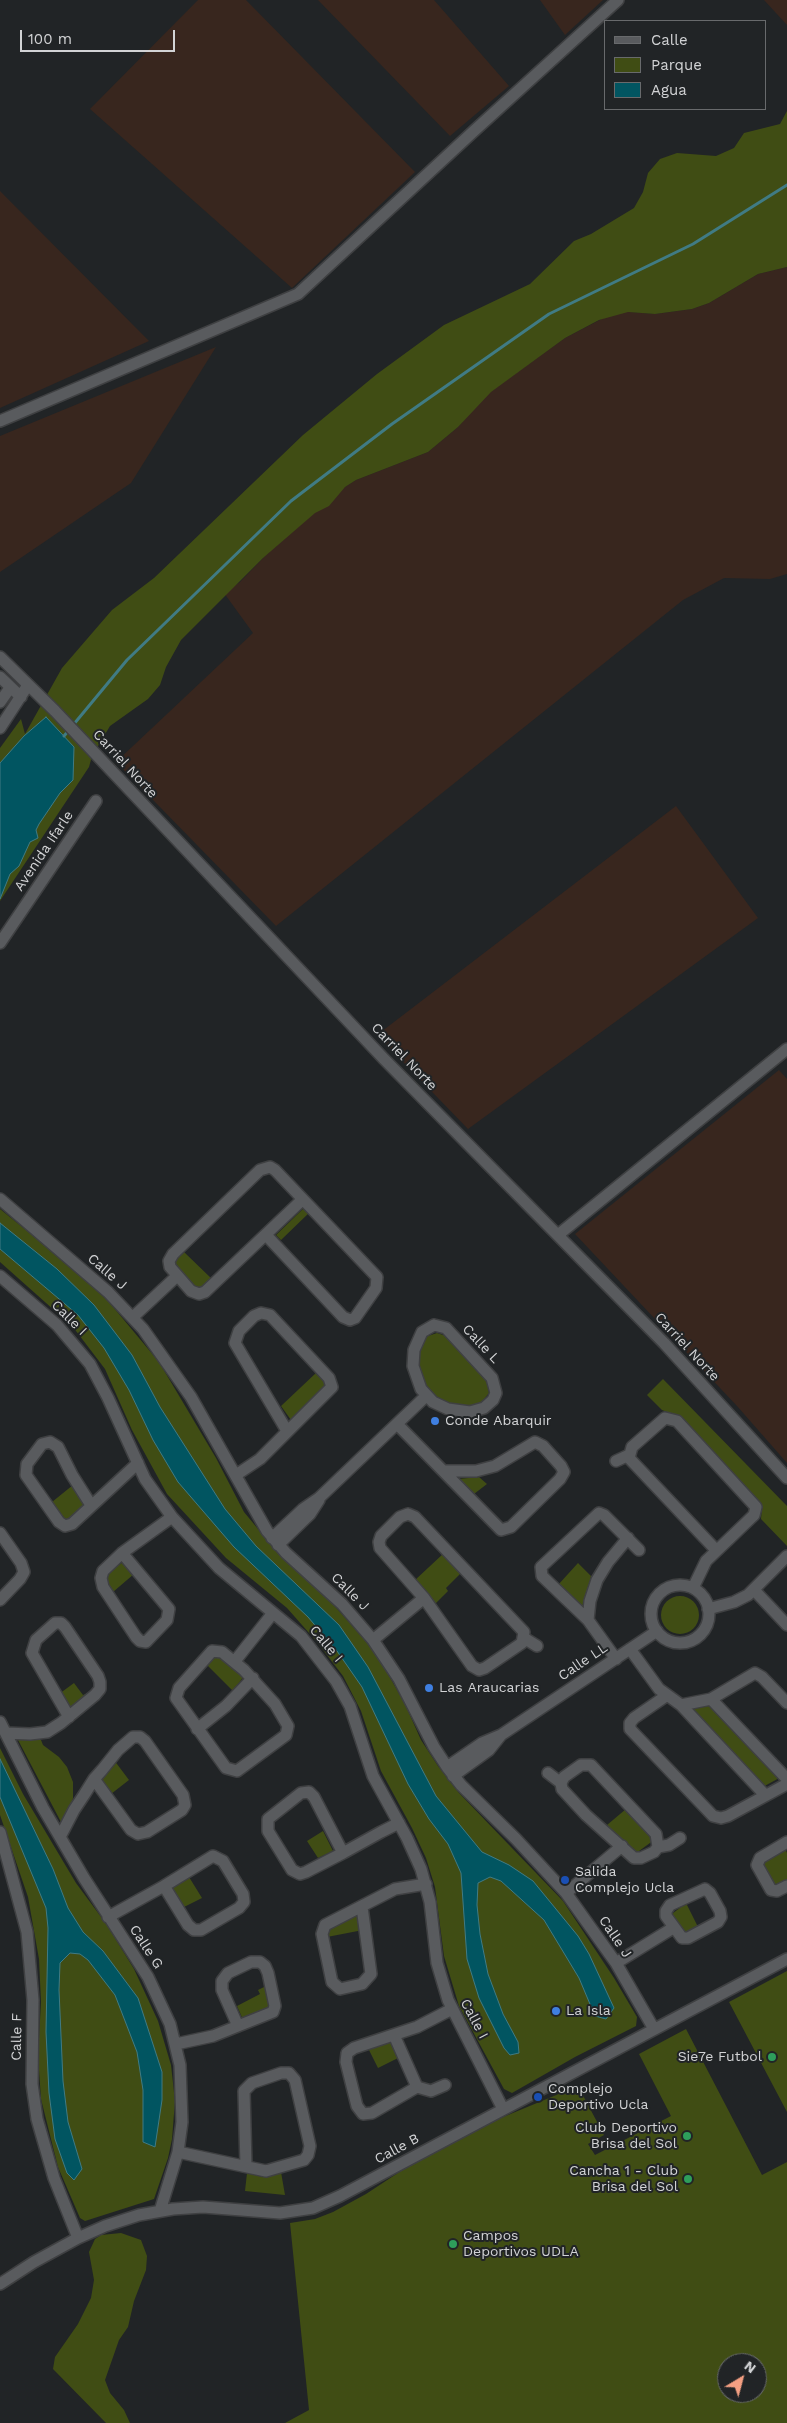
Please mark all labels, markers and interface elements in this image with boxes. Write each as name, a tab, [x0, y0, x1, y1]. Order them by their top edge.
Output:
scale bar	[22, 20, 178, 52]
legend	[604, 20, 767, 110]
text: 100 m	[28, 30, 72, 48]
text: Calle	[651, 31, 688, 49]
text: Parque	[651, 56, 702, 74]
text: Agua	[651, 81, 687, 99]
street label: Carriel Norte	[89, 726, 161, 802]
street label: Avenida Ifarle	[11, 808, 77, 894]
street label: Carriel Norte	[368, 1020, 440, 1094]
street label: Calle J	[84, 1250, 130, 1294]
street label: Calle I	[48, 1297, 90, 1339]
street label: Carriel Norte	[651, 1309, 723, 1385]
street label: Calle L	[459, 1321, 503, 1367]
place label: Conde Abarquir	[445, 1413, 552, 1429]
marker: Conde Abarquir	[429, 1415, 441, 1427]
street label: Calle J	[327, 1569, 373, 1615]
street label: Calle I	[306, 1622, 346, 1666]
street label: Calle LL	[555, 1639, 611, 1685]
place label: Las Araucarias	[439, 1680, 539, 1696]
marker: Las Araucarias	[423, 1682, 435, 1694]
place label: Salida Complejo Ucla	[575, 1864, 674, 1896]
marker: Salida Complejo Ucla	[559, 1874, 571, 1886]
street label: Calle J	[595, 1913, 635, 1961]
street label: Calle G	[126, 1922, 166, 1972]
street label: Calle I	[456, 1996, 492, 2042]
place label: La Isla	[566, 2003, 611, 2019]
marker: La Isla	[550, 2005, 562, 2017]
street label: Calle F	[8, 2013, 26, 2061]
place label: Sie7e Futbol	[678, 2049, 762, 2065]
marker: Sie7e Futbol	[766, 2051, 778, 2063]
place label: Complejo Deportivo Ucla	[548, 2081, 649, 2114]
marker: Complejo Deportivo Ucla	[532, 2091, 544, 2103]
place label: Club Deportivo Brisa del Sol	[575, 2120, 677, 2152]
street label: Calle B	[372, 2130, 422, 2168]
marker: Club Deportivo Brisa del Sol	[681, 2130, 693, 2142]
place label: Cancha 1 - Club Brisa del Sol	[569, 2163, 678, 2196]
marker: Cancha 1 - Club Brisa del Sol	[682, 2173, 694, 2185]
place label: Campos Deportivos UDLA	[463, 2228, 579, 2260]
marker: Campos Deportivos UDLA	[447, 2238, 459, 2250]
north arrow	[717, 2353, 767, 2403]
text: N	[741, 2357, 759, 2376]

